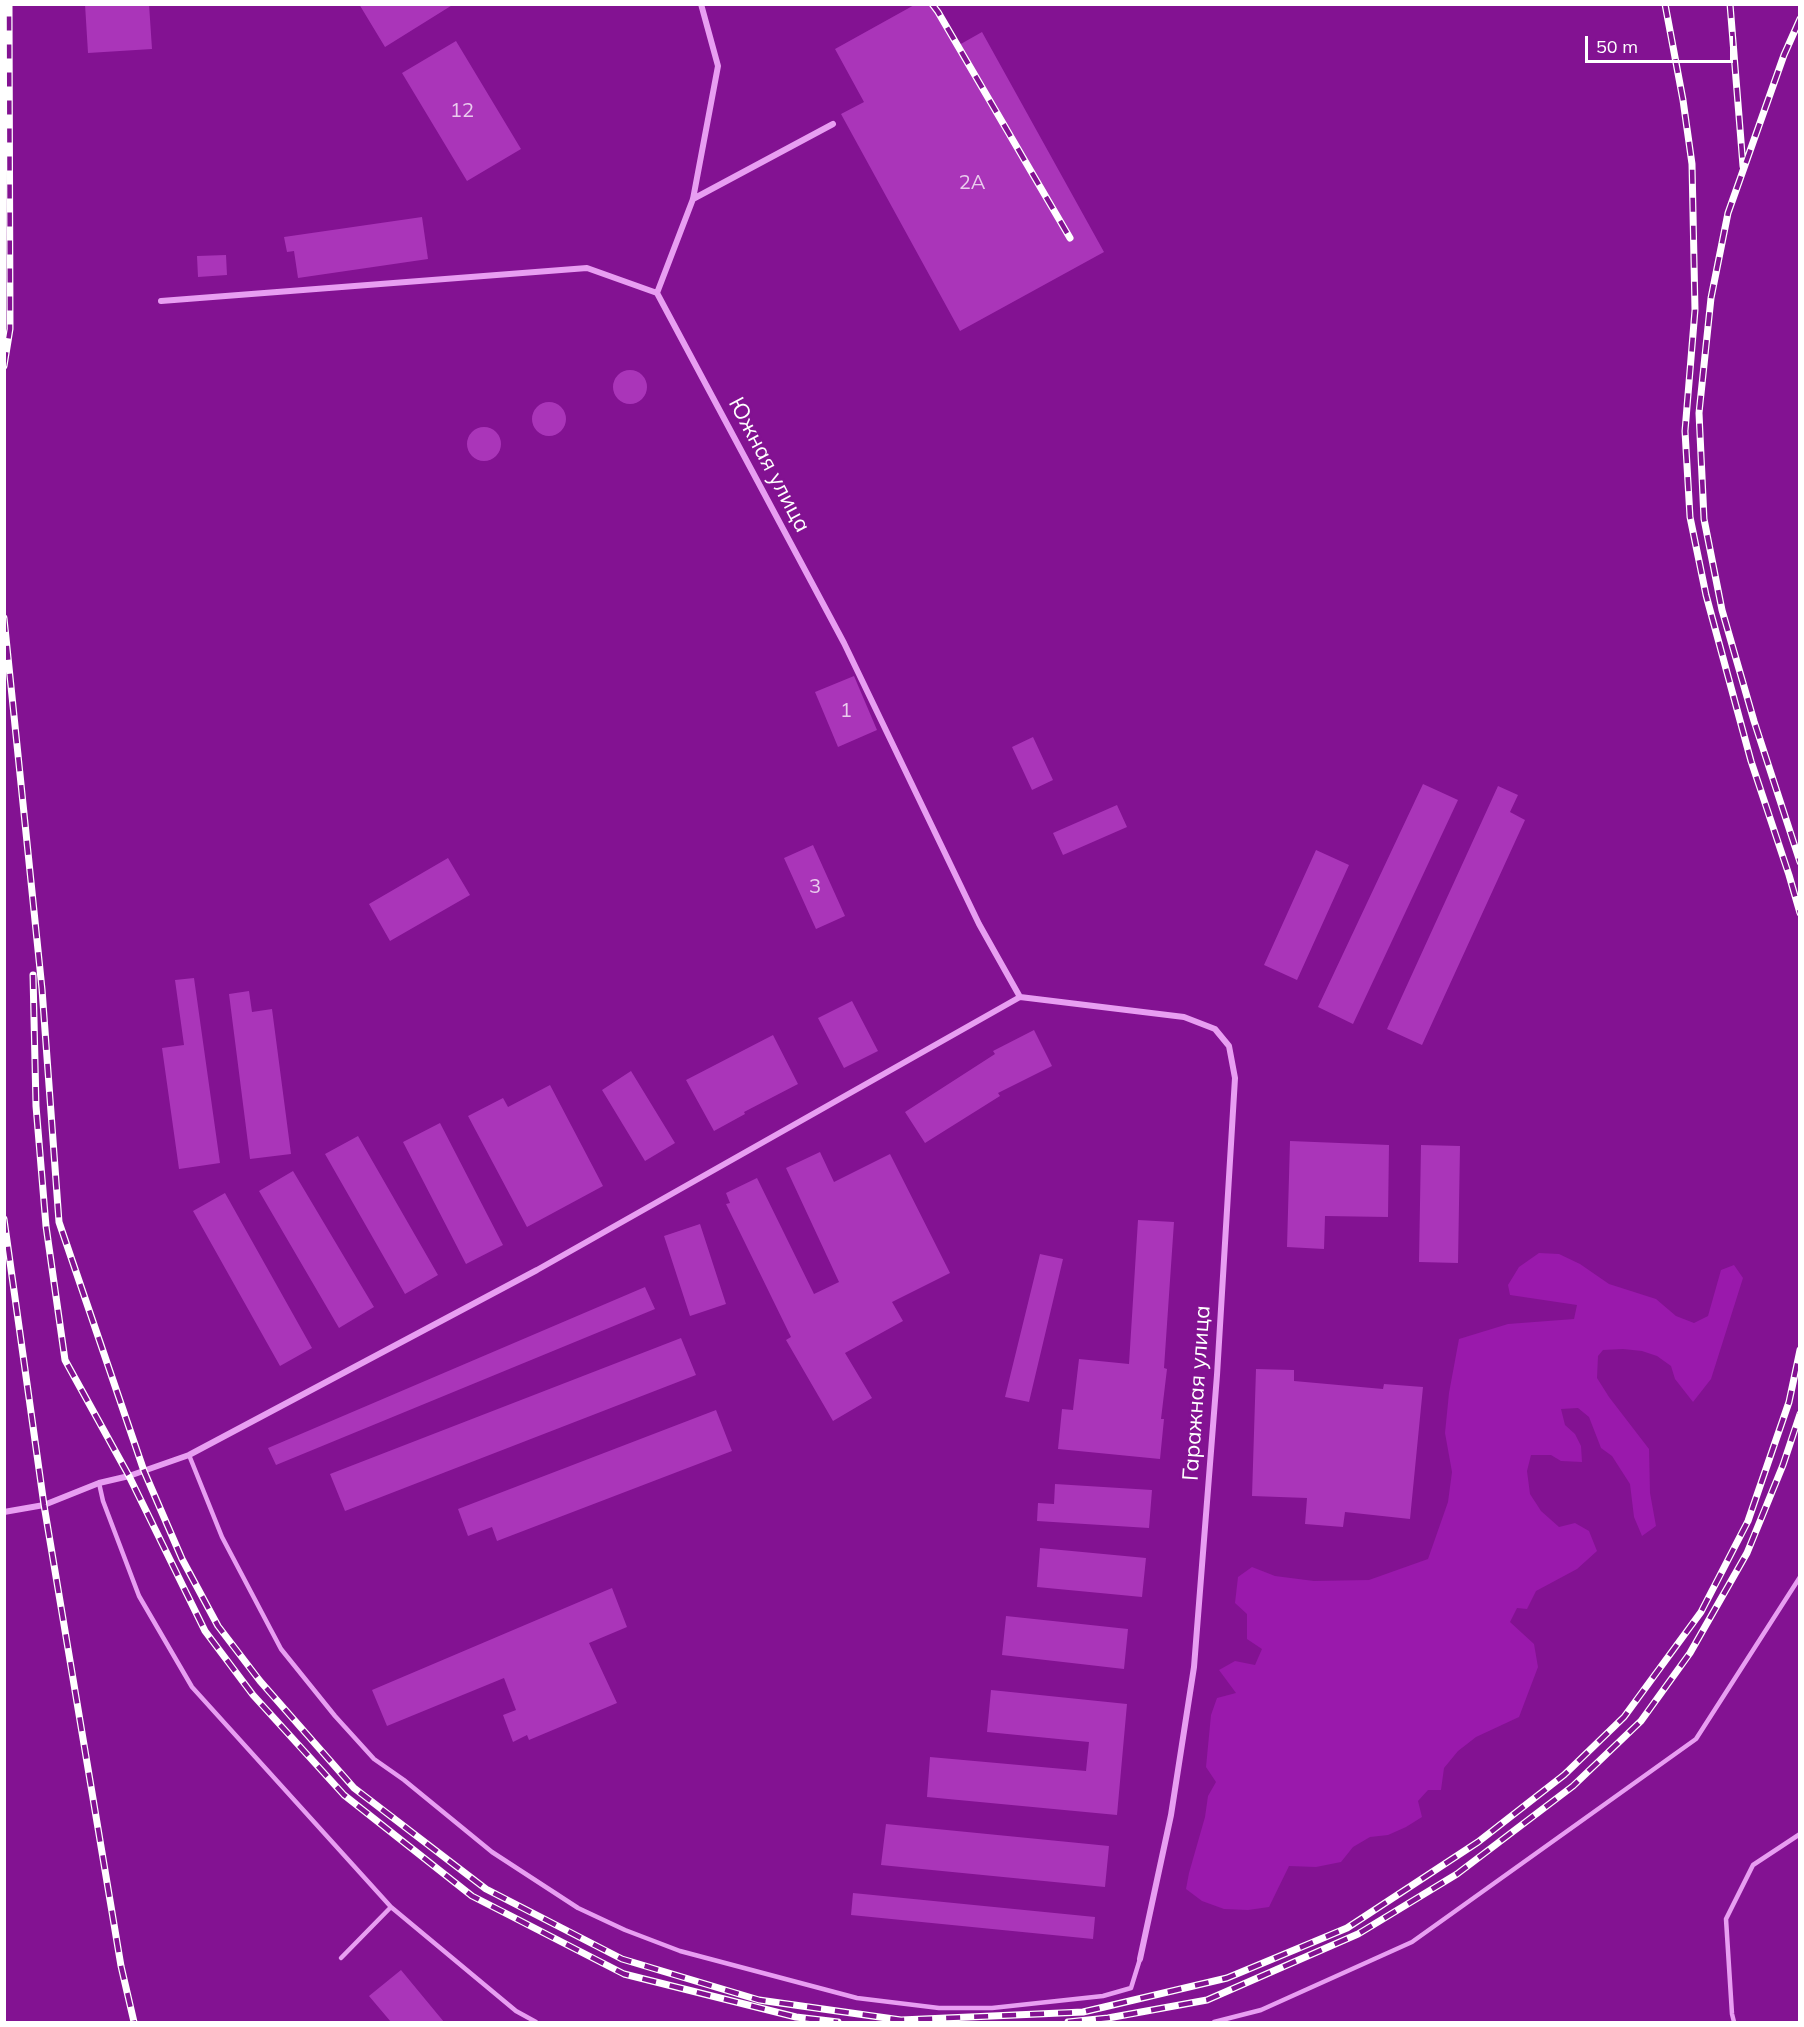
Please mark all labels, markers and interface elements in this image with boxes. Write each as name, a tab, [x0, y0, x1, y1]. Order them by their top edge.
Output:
scale bar	[1588, 24, 1736, 62]
text: 50 m	[1596, 35, 1638, 58]
house number: 12	[450, 99, 474, 123]
house number: 2А	[959, 171, 985, 195]
street label: Южная улица	[722, 393, 816, 537]
house number: 1	[840, 699, 852, 723]
house number: 3	[809, 875, 821, 899]
street label: Гаражная улица	[1178, 1304, 1216, 1482]

